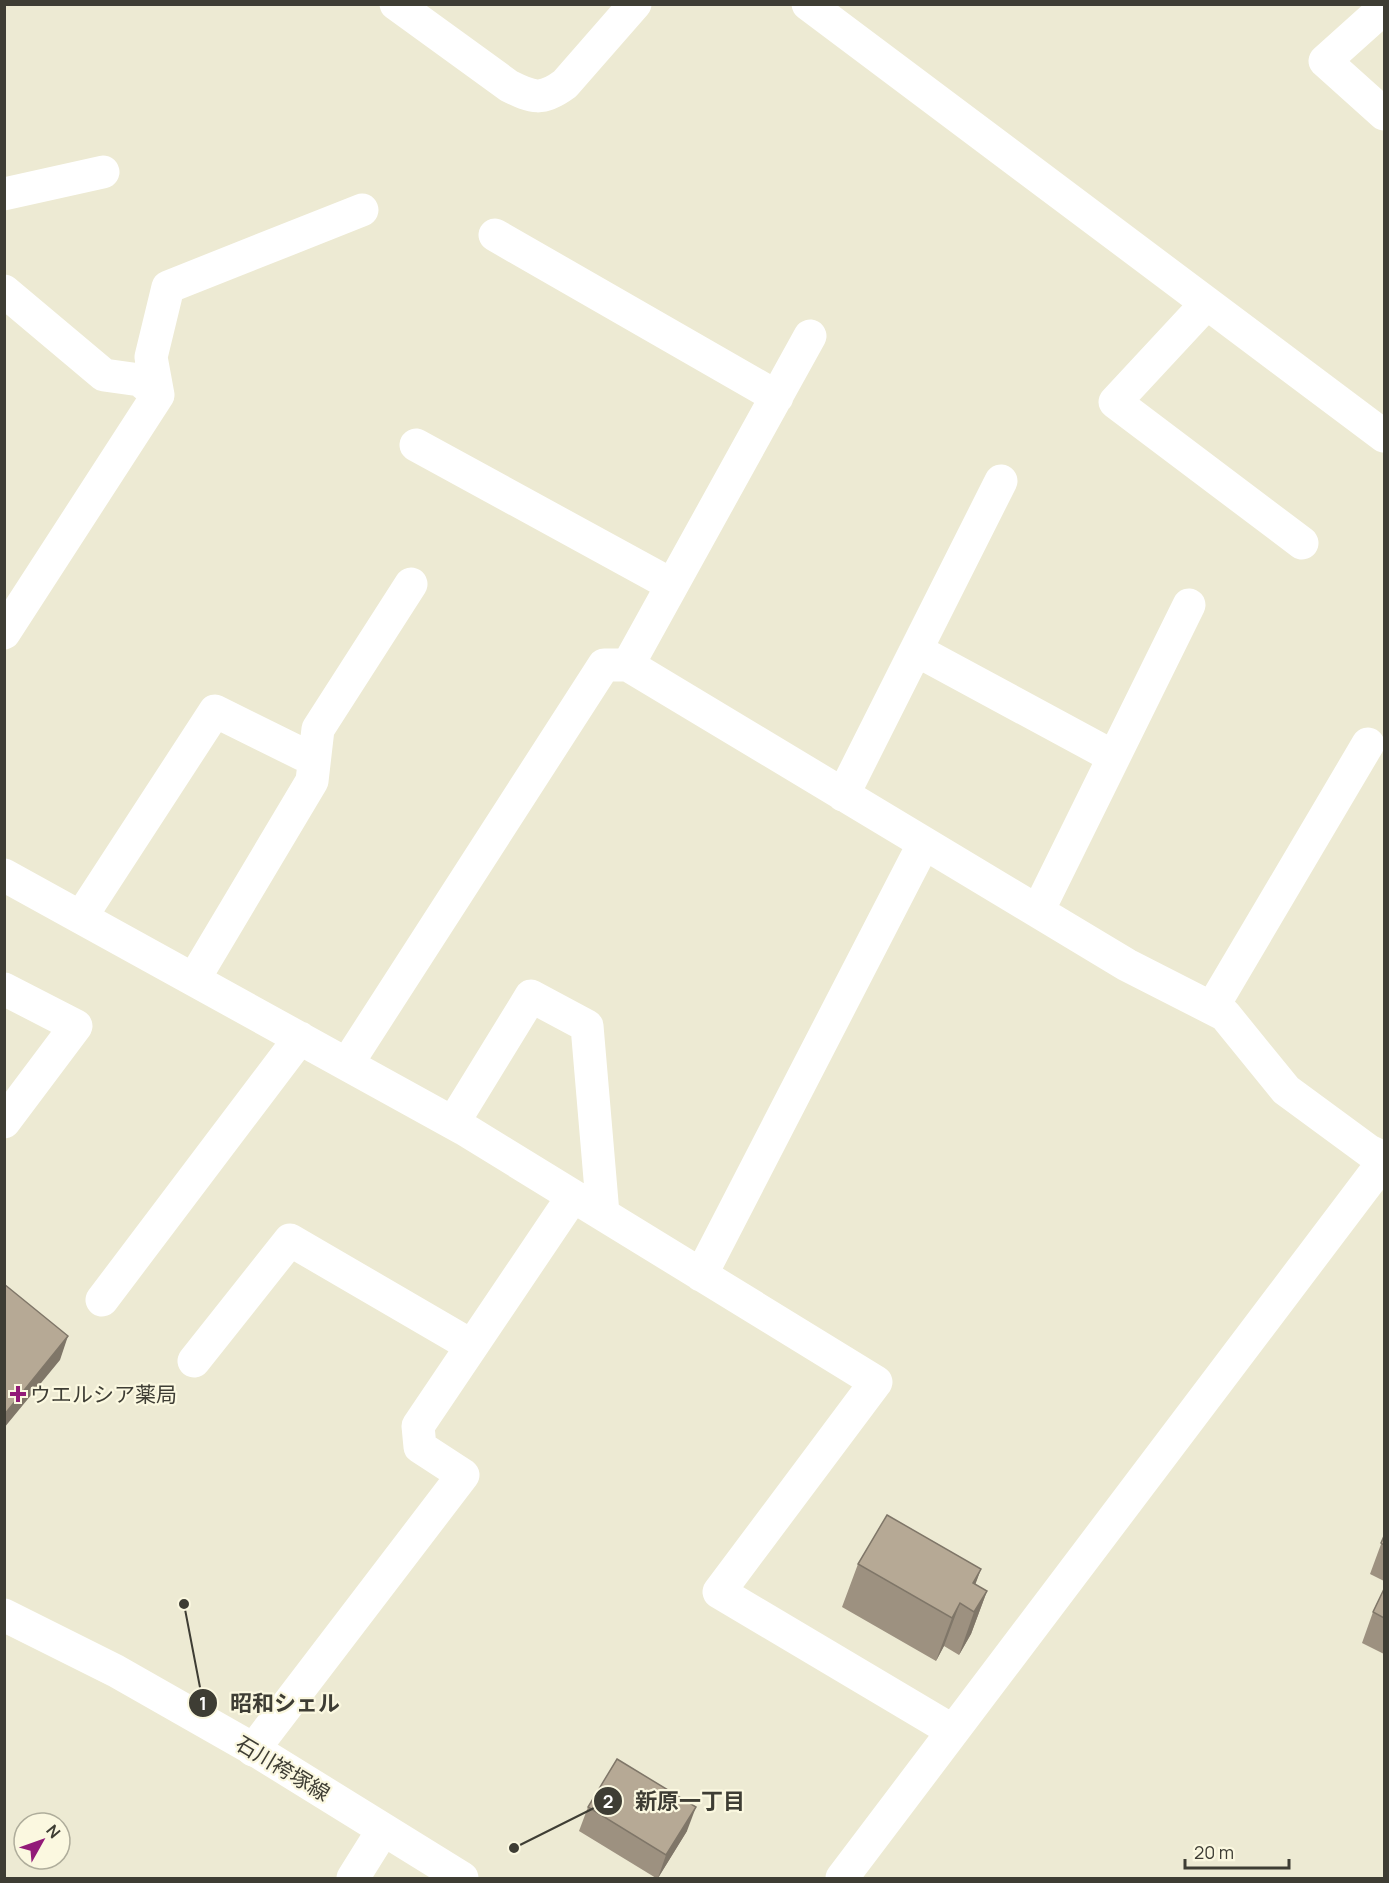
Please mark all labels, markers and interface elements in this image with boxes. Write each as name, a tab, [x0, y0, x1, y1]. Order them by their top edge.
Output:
place label: ウエルシア薬局	[30, 1380, 177, 1408]
marker: ウエルシア薬局	[11, 1387, 25, 1401]
callout: 昭和シェル	[188, 1683, 352, 1723]
text: 昭和シェル	[230, 1688, 340, 1718]
text: 1	[199, 1691, 207, 1715]
street label: 石川袴塚線	[231, 1729, 335, 1807]
callout: 新原一丁目	[593, 1781, 757, 1821]
text: 新原一丁目	[635, 1786, 745, 1816]
text: 2	[603, 1789, 613, 1813]
north arrow	[12, 1811, 72, 1871]
text: N	[41, 1820, 66, 1843]
scale bar	[1185, 1832, 1288, 1870]
text: 20 m	[1194, 1840, 1234, 1864]

